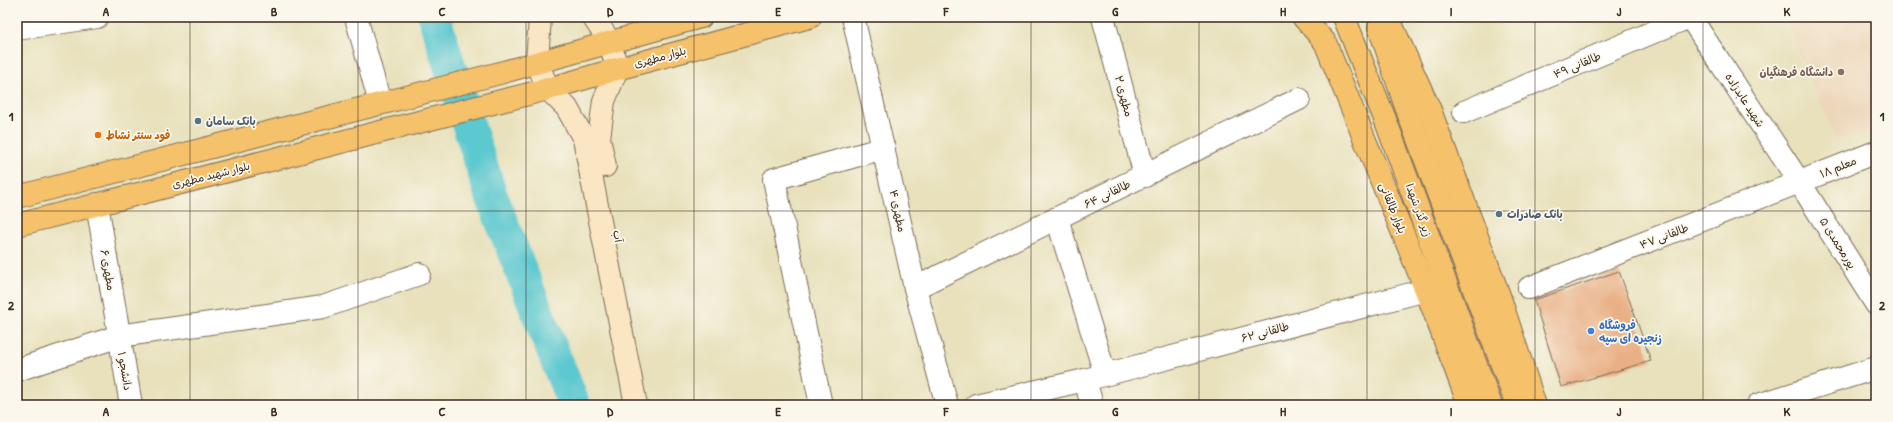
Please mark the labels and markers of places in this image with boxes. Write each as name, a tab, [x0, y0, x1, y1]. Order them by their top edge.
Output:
place label: دانشگاه فرهنگیان	[1759, 65, 1833, 79]
marker: دانشگاه فرهنگیان	[1836, 67, 1846, 77]
place label: بانک سامان	[206, 114, 256, 128]
marker: بانک سامان	[193, 116, 203, 126]
place label: فود سنتر نشاط	[106, 128, 170, 143]
marker: فود سنتر نشاط	[93, 130, 103, 140]
place label: بانک صادرات	[1507, 207, 1563, 221]
marker: بانک صادرات	[1494, 209, 1504, 219]
place label: فروشگاه زنجیره ای سپه	[1599, 318, 1662, 346]
marker: فروشگاه زنجیره ای سپه	[1586, 326, 1596, 336]

